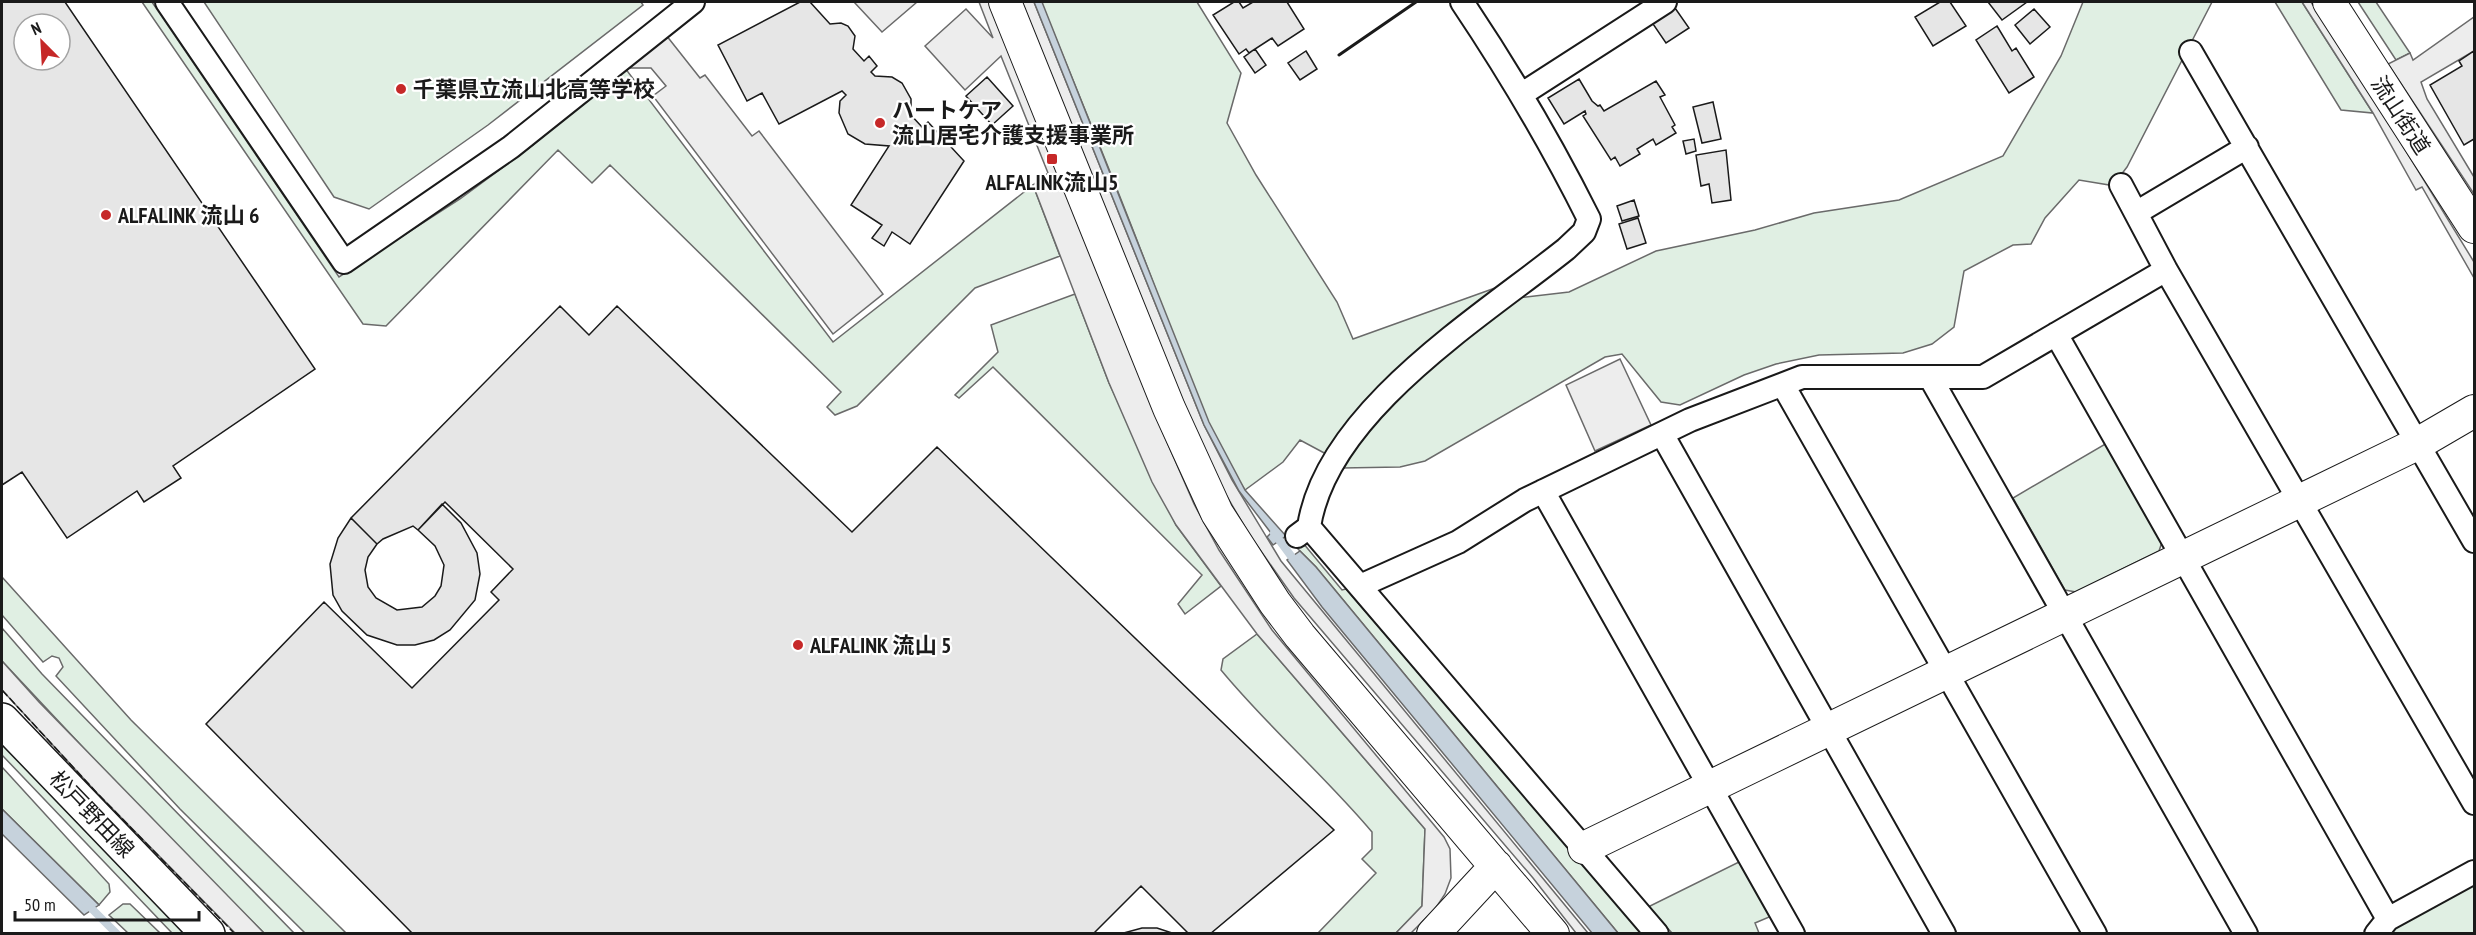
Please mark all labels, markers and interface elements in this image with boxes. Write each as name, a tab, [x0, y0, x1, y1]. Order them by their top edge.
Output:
north arrow	[12, 12, 72, 72]
text: N	[28, 17, 44, 39]
street label: 流山街道	[2365, 70, 2437, 160]
place label: 千葉県立流山北高等学校	[413, 75, 655, 103]
marker: 千葉県立流山北高等学校	[394, 82, 408, 96]
place label: ハートケア 流山居宅介護支援事業所	[892, 96, 1134, 149]
marker: ハートケア 流山居宅介護支援事業所	[873, 116, 887, 130]
marker: ALFALINK流山5	[1045, 152, 1059, 166]
place label: ALFALINK流山5	[985, 168, 1118, 196]
place label: ALFALINK 流山 6	[117, 201, 259, 229]
marker: ALFALINK 流山 6	[99, 208, 113, 222]
place label: ALFALINK 流山 5	[809, 631, 951, 659]
marker: ALFALINK 流山 5	[791, 638, 805, 652]
street label: 松戸野田線	[44, 765, 140, 863]
scale bar	[15, 884, 200, 922]
text: 50 m	[24, 893, 56, 916]

